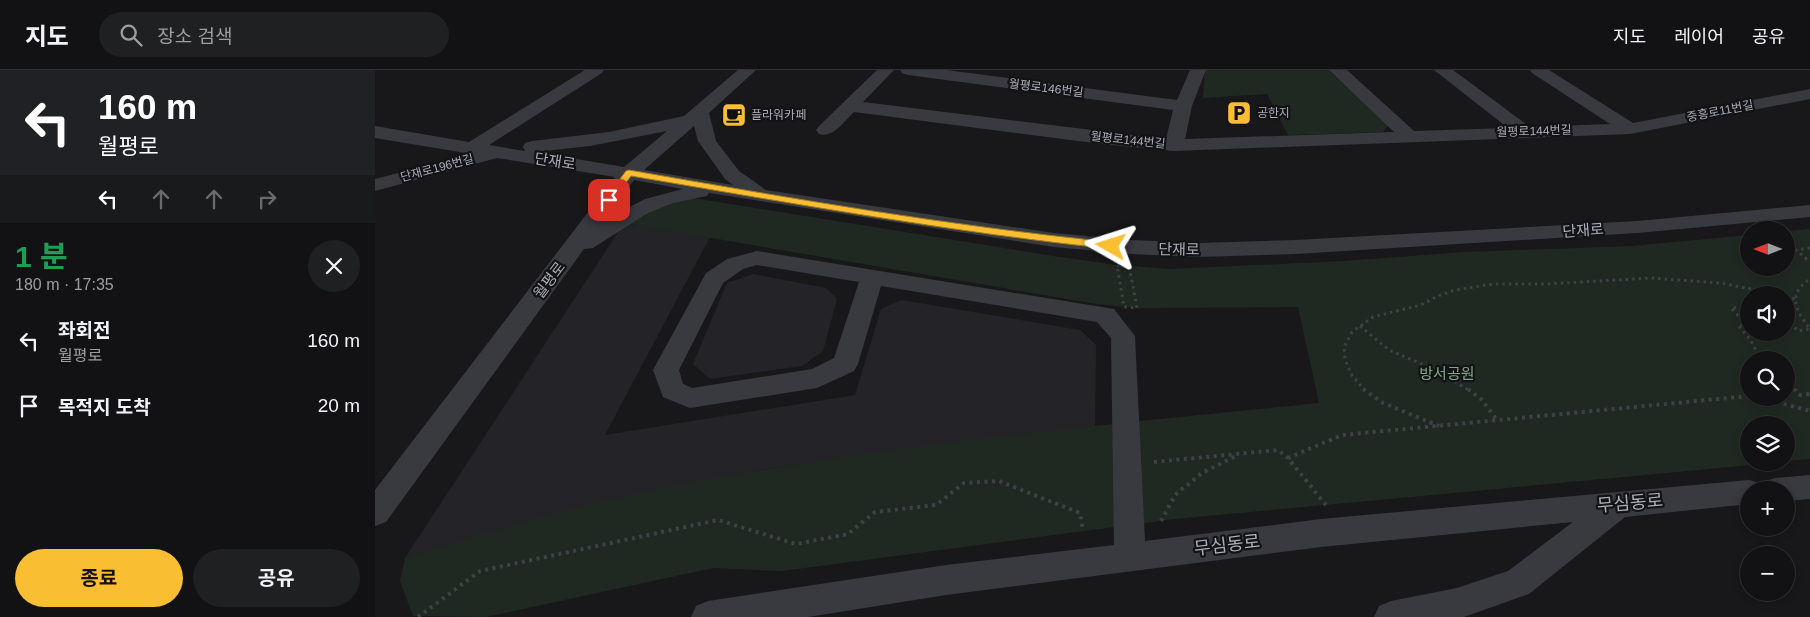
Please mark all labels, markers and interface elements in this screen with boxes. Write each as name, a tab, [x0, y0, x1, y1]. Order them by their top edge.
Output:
search box	[99, 12, 449, 57]
icon: search	[117, 21, 145, 49]
text: 지도	[25, 23, 69, 50]
text: 장소 검색	[157, 26, 232, 47]
text: 지도	[1613, 27, 1646, 47]
text: 레이어	[1674, 27, 1724, 47]
text: 공유	[1752, 27, 1785, 47]
street label: 월평로146번길	[1008, 76, 1084, 100]
text: 160 m	[98, 87, 197, 126]
icon: left	[15, 90, 80, 155]
street label: 중흥로11번길	[1685, 98, 1755, 124]
parking icon: 공한지	[1226, 100, 1252, 126]
cafe icon: 플라워카페	[721, 102, 747, 128]
place label: 공한지	[1257, 106, 1290, 120]
place label: 플라워카페	[751, 108, 806, 122]
street label: 월평로144번길	[1496, 123, 1572, 139]
street label: 월평로144번길	[1090, 129, 1166, 151]
text: 월평로	[98, 134, 159, 159]
street label: 단재로	[533, 149, 577, 173]
street label: 단재로196번길	[399, 152, 475, 184]
pin	[588, 179, 630, 221]
icon: left	[94, 185, 122, 213]
icon: ahead	[147, 185, 175, 213]
icon: ahead	[200, 185, 228, 213]
icon: right	[253, 185, 281, 213]
icon: arrive	[595, 186, 623, 214]
position arrow	[1084, 219, 1136, 271]
street label: 단재로	[1562, 220, 1604, 240]
north arrow	[1740, 221, 1795, 276]
map controls	[1740, 221, 1795, 601]
text: 1 분	[15, 240, 68, 273]
button: close	[308, 240, 360, 292]
street label: 단재로	[1158, 240, 1200, 258]
street label: 월평로	[530, 258, 568, 302]
text: 180 m · 17:35	[15, 276, 114, 293]
button: sound	[1740, 286, 1795, 341]
text: 좌회전	[58, 320, 110, 341]
icon: left	[15, 327, 43, 355]
text: 160 m	[307, 330, 360, 351]
text: 월평로	[58, 347, 102, 364]
button: search	[1740, 351, 1795, 406]
park label: 방서공원	[1419, 365, 1475, 382]
icon: arrive	[15, 392, 43, 420]
text: 20 m	[318, 395, 360, 416]
text: 목적지 도착	[58, 397, 151, 418]
button: layers	[1740, 416, 1795, 471]
button: +	[1740, 481, 1795, 536]
street label: 무심동로	[1596, 490, 1664, 516]
street label: 무심동로	[1193, 531, 1261, 559]
button: −	[1740, 546, 1795, 601]
button: 종료	[15, 549, 183, 607]
button: 공유	[193, 549, 360, 607]

